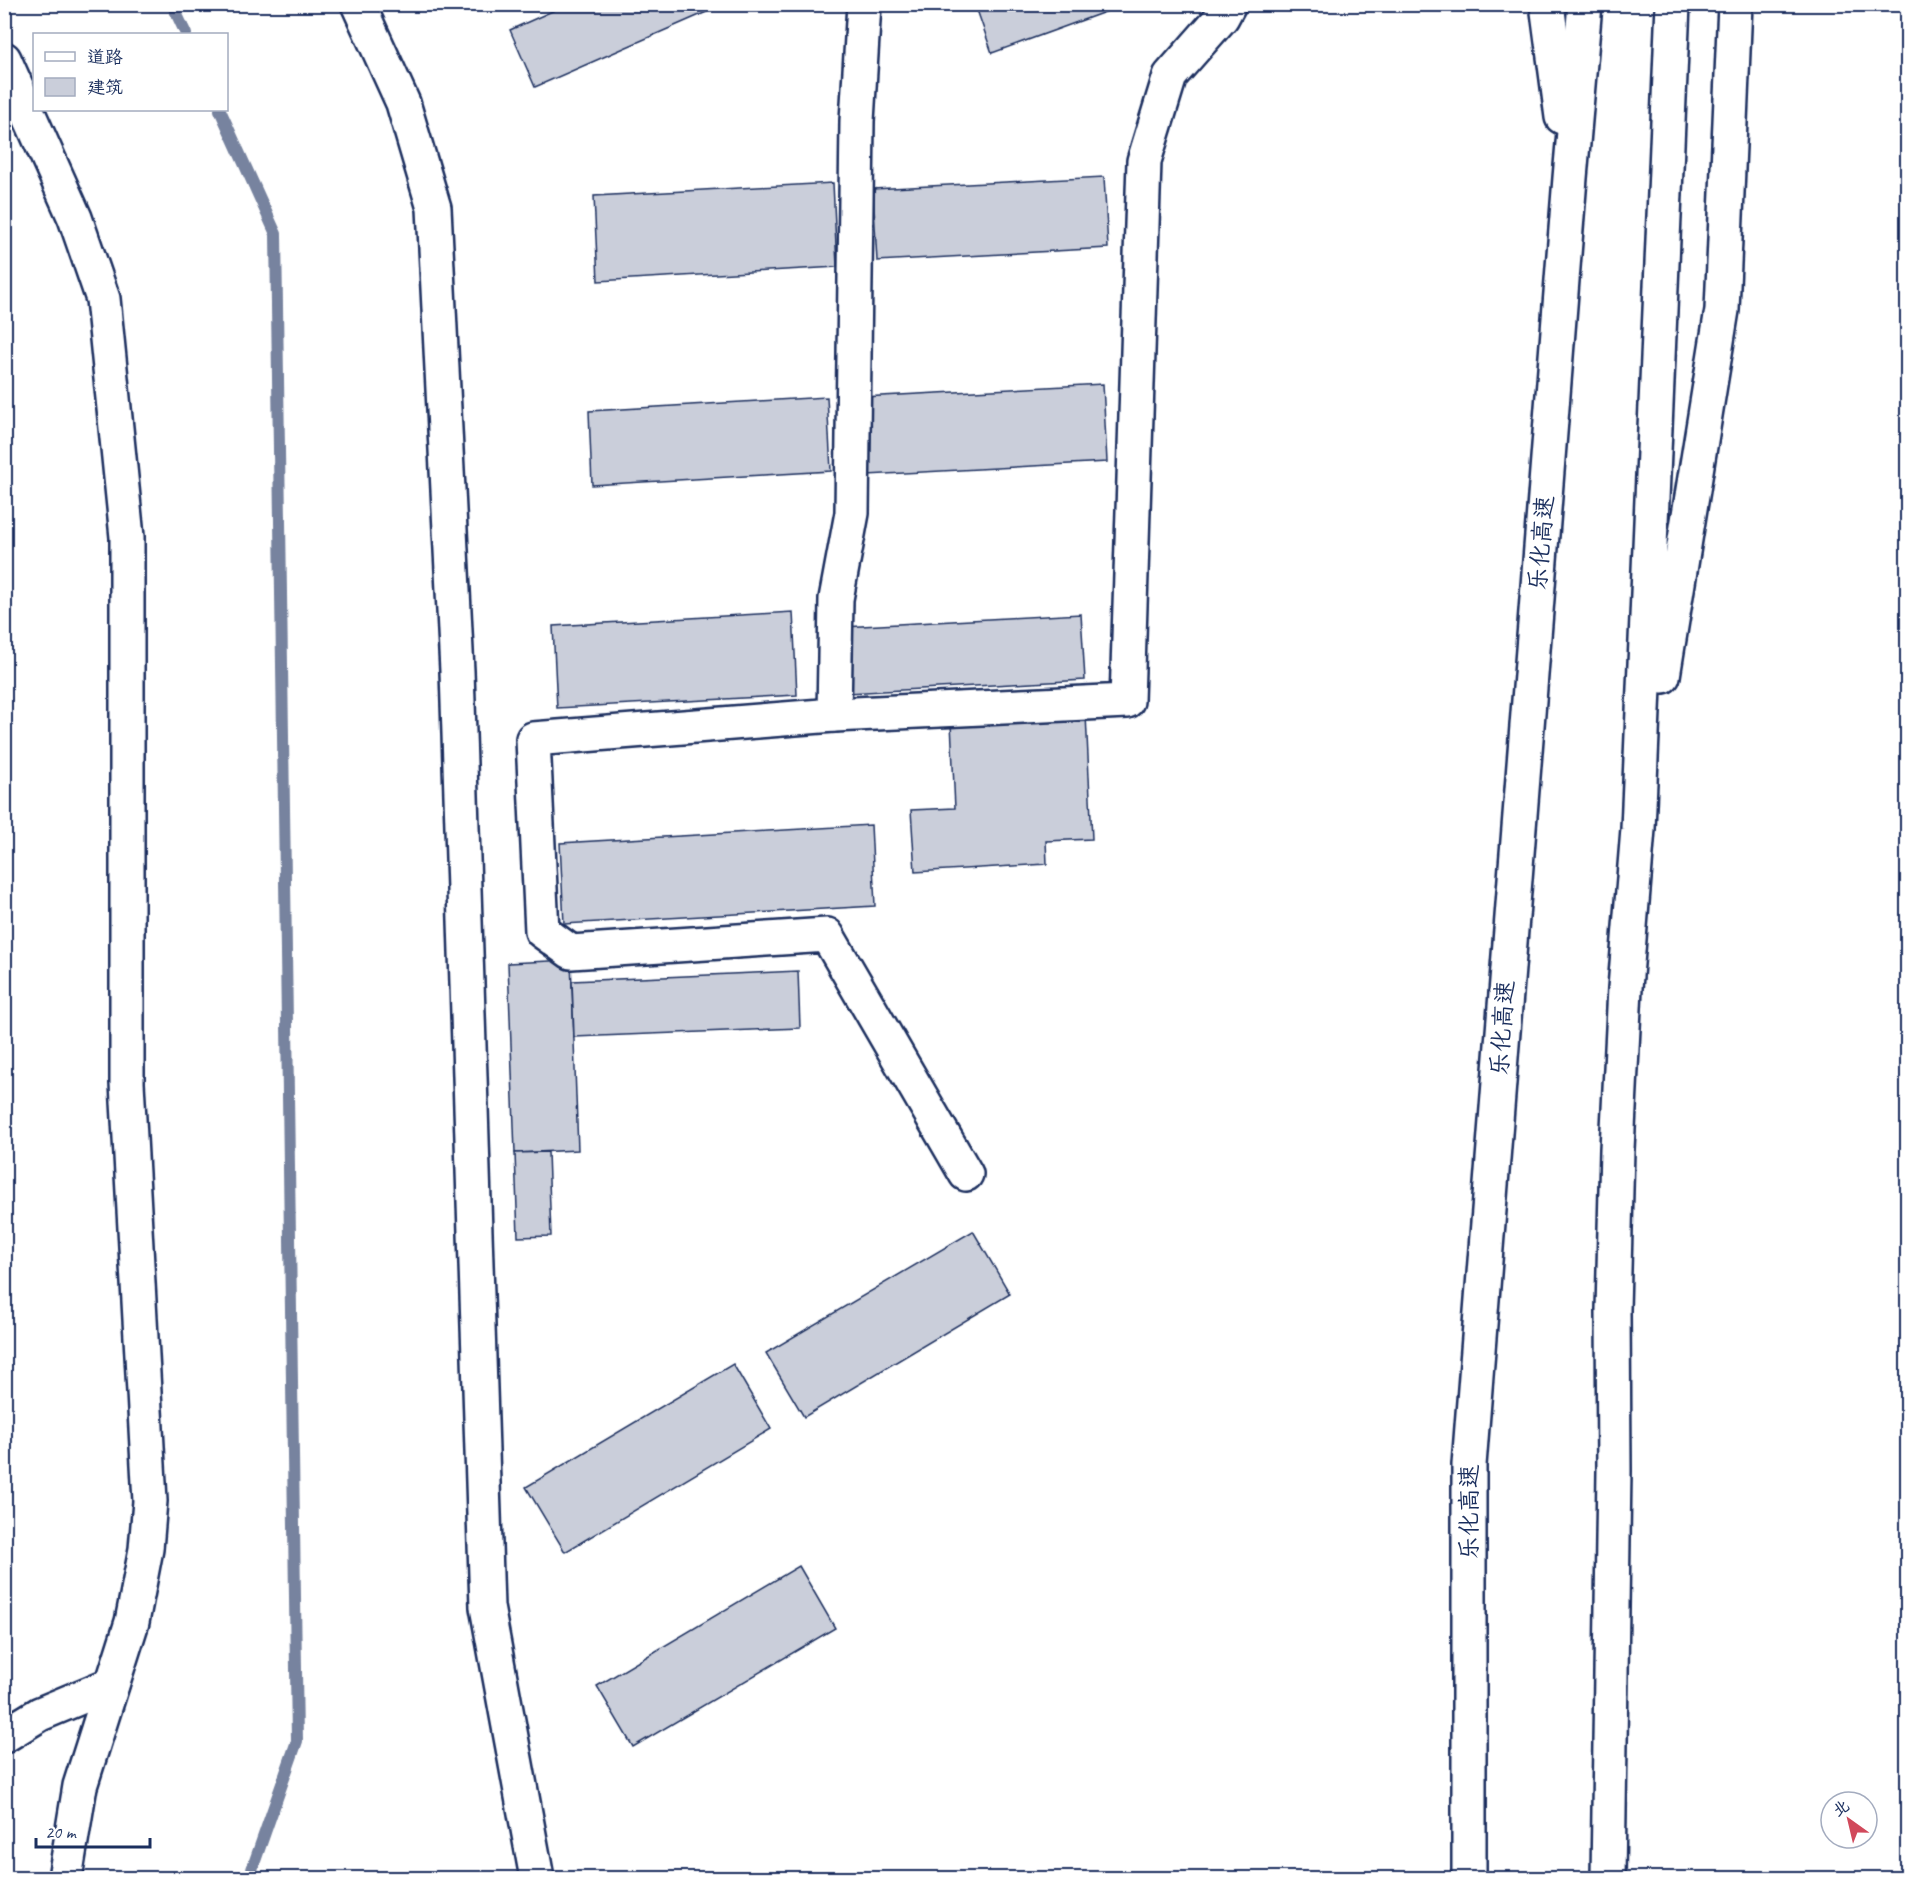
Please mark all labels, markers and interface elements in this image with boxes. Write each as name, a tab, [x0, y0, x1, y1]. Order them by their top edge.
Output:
legend	[33, 33, 228, 111]
text: 道路	[87, 46, 123, 68]
text: 建筑	[87, 76, 123, 98]
street label: 乐化高速	[1522, 494, 1560, 592]
street label: 乐化高速	[1484, 979, 1520, 1077]
street label: 乐化高速	[1454, 1464, 1484, 1560]
north arrow	[1819, 1790, 1879, 1850]
text: 北	[1829, 1796, 1853, 1821]
scale bar	[36, 1811, 150, 1849]
text: 20 m	[45, 1821, 78, 1843]

